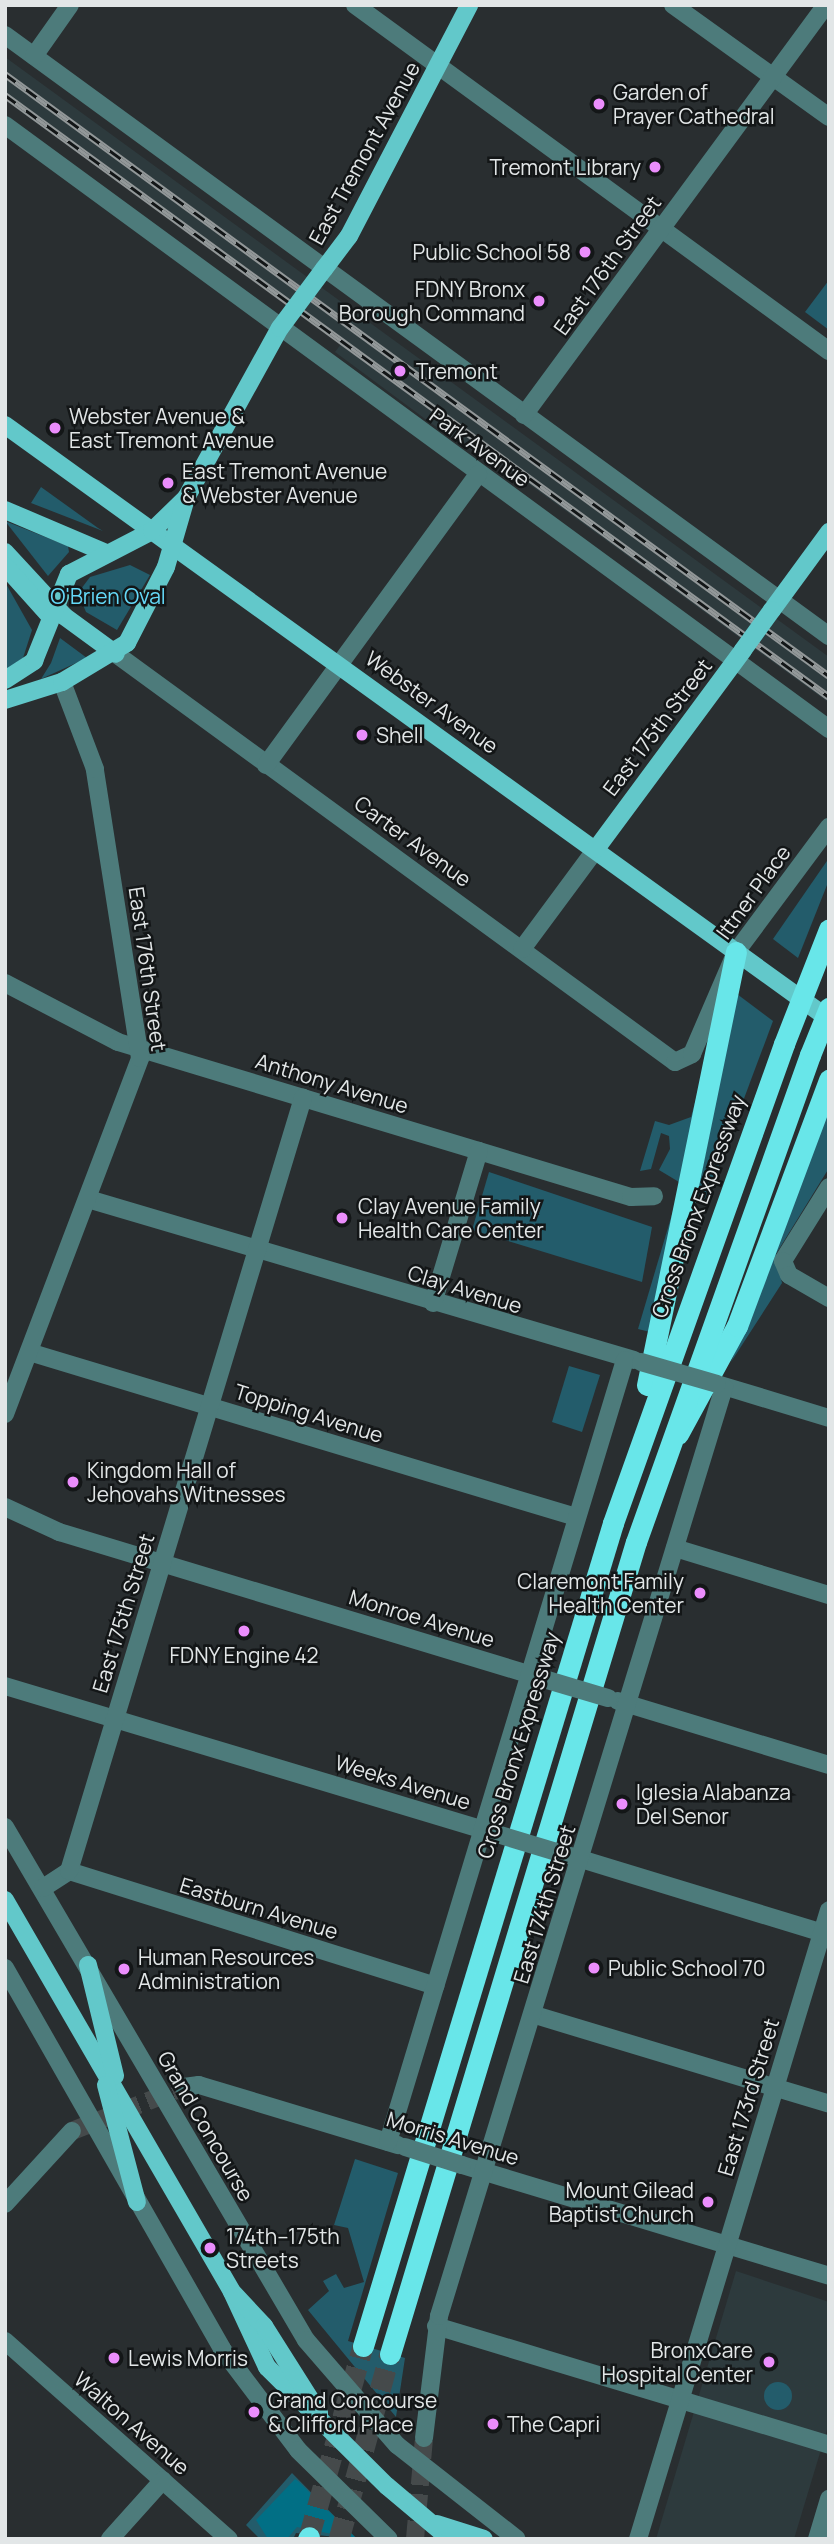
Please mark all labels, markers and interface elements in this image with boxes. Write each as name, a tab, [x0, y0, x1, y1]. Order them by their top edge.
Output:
street label: East Tremont Avenue	[303, 57, 425, 249]
place label: Garden of Prayer Cathedral	[613, 79, 775, 129]
marker: Garden of Prayer Cathedral	[591, 96, 607, 112]
place label: Tremont Library	[490, 154, 641, 180]
marker: Tremont Library	[647, 159, 663, 175]
street label: East 176th Street	[548, 191, 666, 339]
place label: Public School 58	[412, 239, 571, 265]
marker: Public School 58	[577, 244, 593, 260]
place label: FDNY Bronx Borough Command	[339, 276, 525, 326]
marker: FDNY Bronx Borough Command	[531, 293, 547, 309]
place label: Tremont	[416, 358, 498, 384]
marker: Tremont	[390, 361, 410, 381]
street label: Park Avenue	[425, 402, 535, 492]
place label: Webster Avenue & East Tremont Avenue	[69, 403, 274, 453]
marker: Webster Avenue & East Tremont Avenue	[47, 420, 63, 436]
place label: East Tremont Avenue & Webster Avenue	[182, 458, 387, 508]
marker: East Tremont Avenue & Webster Avenue	[160, 475, 176, 491]
park label: O'Brien Oval	[50, 583, 166, 609]
street label: Webster Avenue	[361, 645, 503, 759]
street label: East 175th Street	[597, 654, 717, 800]
place label: Shell	[376, 722, 424, 748]
marker: Shell	[354, 727, 370, 743]
street label: Carter Avenue	[350, 790, 476, 892]
street label: Ittner Place	[711, 840, 795, 944]
street label: East 176th Street	[124, 885, 172, 1053]
street label: Anthony Avenue	[253, 1048, 411, 1118]
street label: Cross Bronx Expressway	[646, 1091, 750, 1321]
place label: Clay Avenue Family Health Care Center	[358, 1193, 544, 1243]
marker: Clay Avenue Family Health Care Center	[332, 1208, 352, 1228]
street label: Clay Avenue	[405, 1260, 525, 1318]
street label: Topping Avenue	[232, 1378, 386, 1448]
place label: Kingdom Hall of Jehovahs Witnesses	[87, 1457, 285, 1507]
marker: Kingdom Hall of Jehovahs Witnesses	[65, 1474, 81, 1490]
street label: East 175th Street	[87, 1530, 159, 1696]
place label: Claremont Family Health Center	[517, 1568, 684, 1618]
marker: Claremont Family Health Center	[690, 1583, 710, 1603]
street label: Monroe Avenue	[346, 1584, 498, 1652]
marker: FDNY Engine 42	[236, 1623, 252, 1639]
street label: Cross Bronx Expressway	[471, 1629, 565, 1861]
place label: FDNY Engine 42	[169, 1642, 319, 1668]
street label: Weeks Avenue	[332, 1749, 474, 1815]
place label: Iglesia Alabanza Del Senor	[636, 1779, 791, 1829]
marker: Iglesia Alabanza Del Senor	[614, 1796, 630, 1812]
street label: East 174th Street	[508, 1822, 580, 1986]
street label: Eastburn Avenue	[177, 1872, 341, 1944]
place label: Human Resources Administration	[138, 1944, 314, 1994]
place label: Public School 70	[608, 1955, 766, 1981]
marker: Public School 70	[586, 1960, 602, 1976]
marker: Human Resources Administration	[116, 1961, 132, 1977]
street label: East 173rd Street	[712, 2015, 784, 2179]
street label: Grand Concourse	[153, 2046, 259, 2206]
street label: Morris Avenue	[384, 2106, 522, 2170]
place label: Mount Gilead Baptist Church	[549, 2177, 694, 2227]
marker: Mount Gilead Baptist Church	[700, 2194, 716, 2210]
place label: 174th–175th Streets	[226, 2223, 340, 2273]
marker: 174th–175th Streets	[200, 2238, 220, 2258]
place label: BronxCare Hospital Center	[601, 2337, 753, 2387]
place label: Lewis Morris	[128, 2345, 248, 2371]
marker: Lewis Morris	[106, 2350, 122, 2366]
marker: BronxCare Hospital Center	[759, 2352, 779, 2372]
street label: Walton Avenue	[69, 2366, 195, 2480]
place label: Grand Concourse & Clifford Place	[268, 2387, 437, 2437]
marker: Grand Concourse & Clifford Place	[246, 2404, 262, 2420]
place label: The Capri	[507, 2411, 600, 2437]
marker: The Capri	[485, 2416, 501, 2432]

